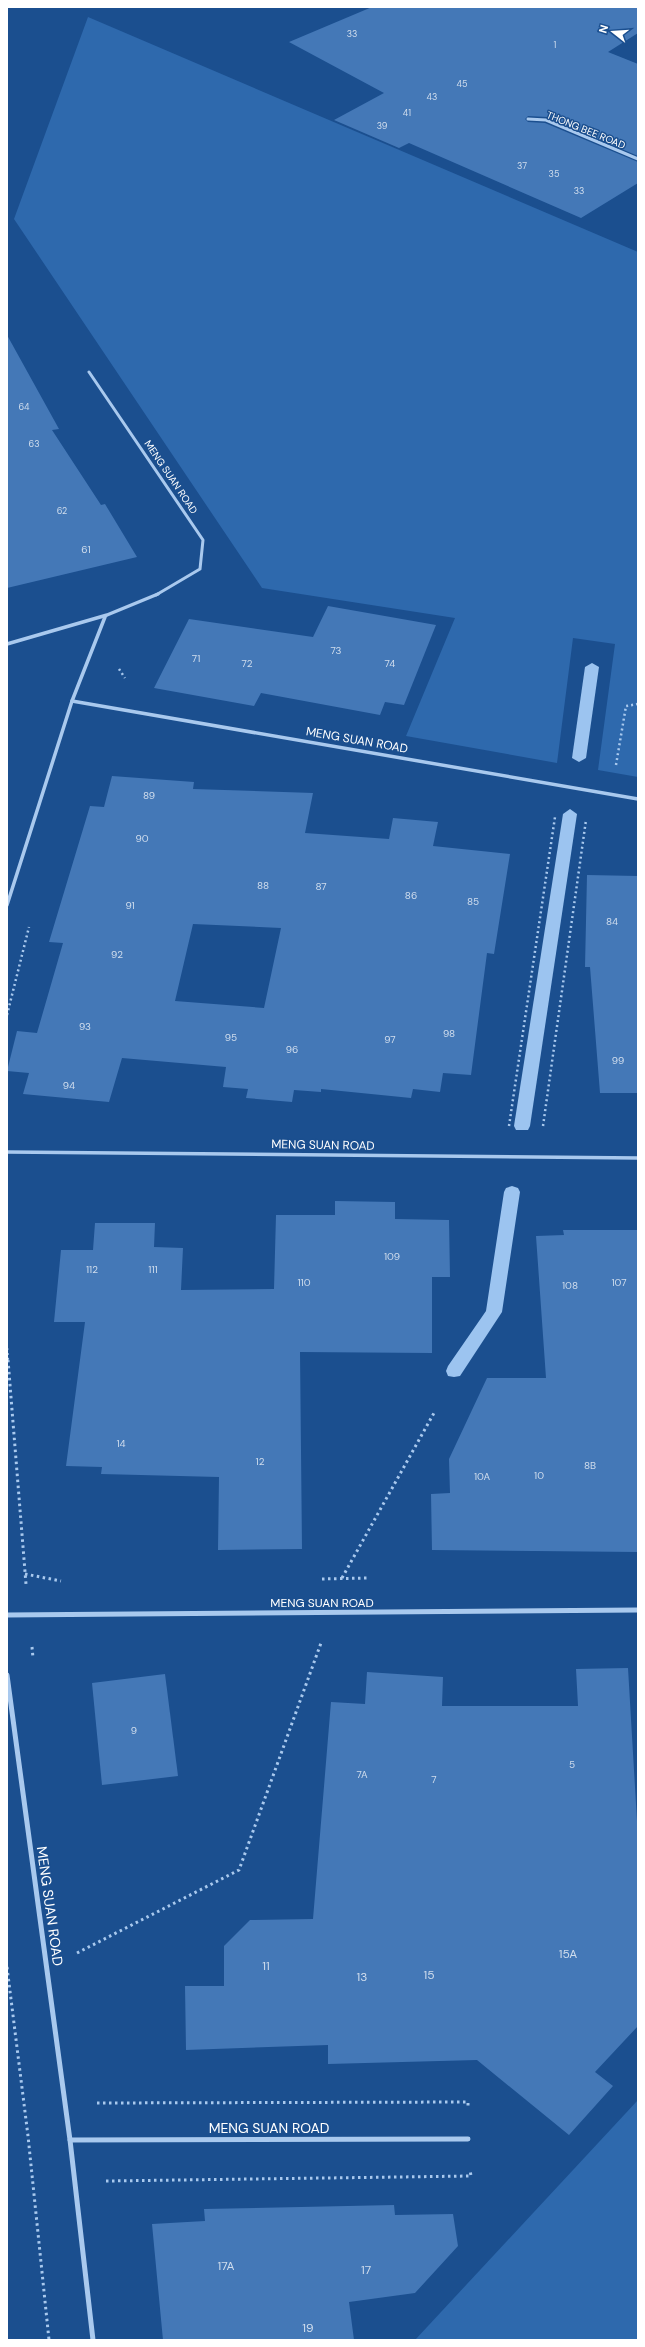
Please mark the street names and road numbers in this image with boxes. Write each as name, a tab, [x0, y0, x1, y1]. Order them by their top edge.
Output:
street label: THONG BEE ROAD	[545, 108, 627, 152]
street label: MENG SUAN ROAD	[142, 438, 201, 516]
street label: MENG SUAN ROAD	[305, 723, 409, 757]
street label: MENG SUAN ROAD	[271, 1136, 375, 1154]
street label: MENG SUAN ROAD	[270, 1595, 374, 1611]
street label: MENG SUAN ROAD	[33, 1845, 67, 1967]
street label: MENG SUAN ROAD	[209, 2119, 329, 2137]

